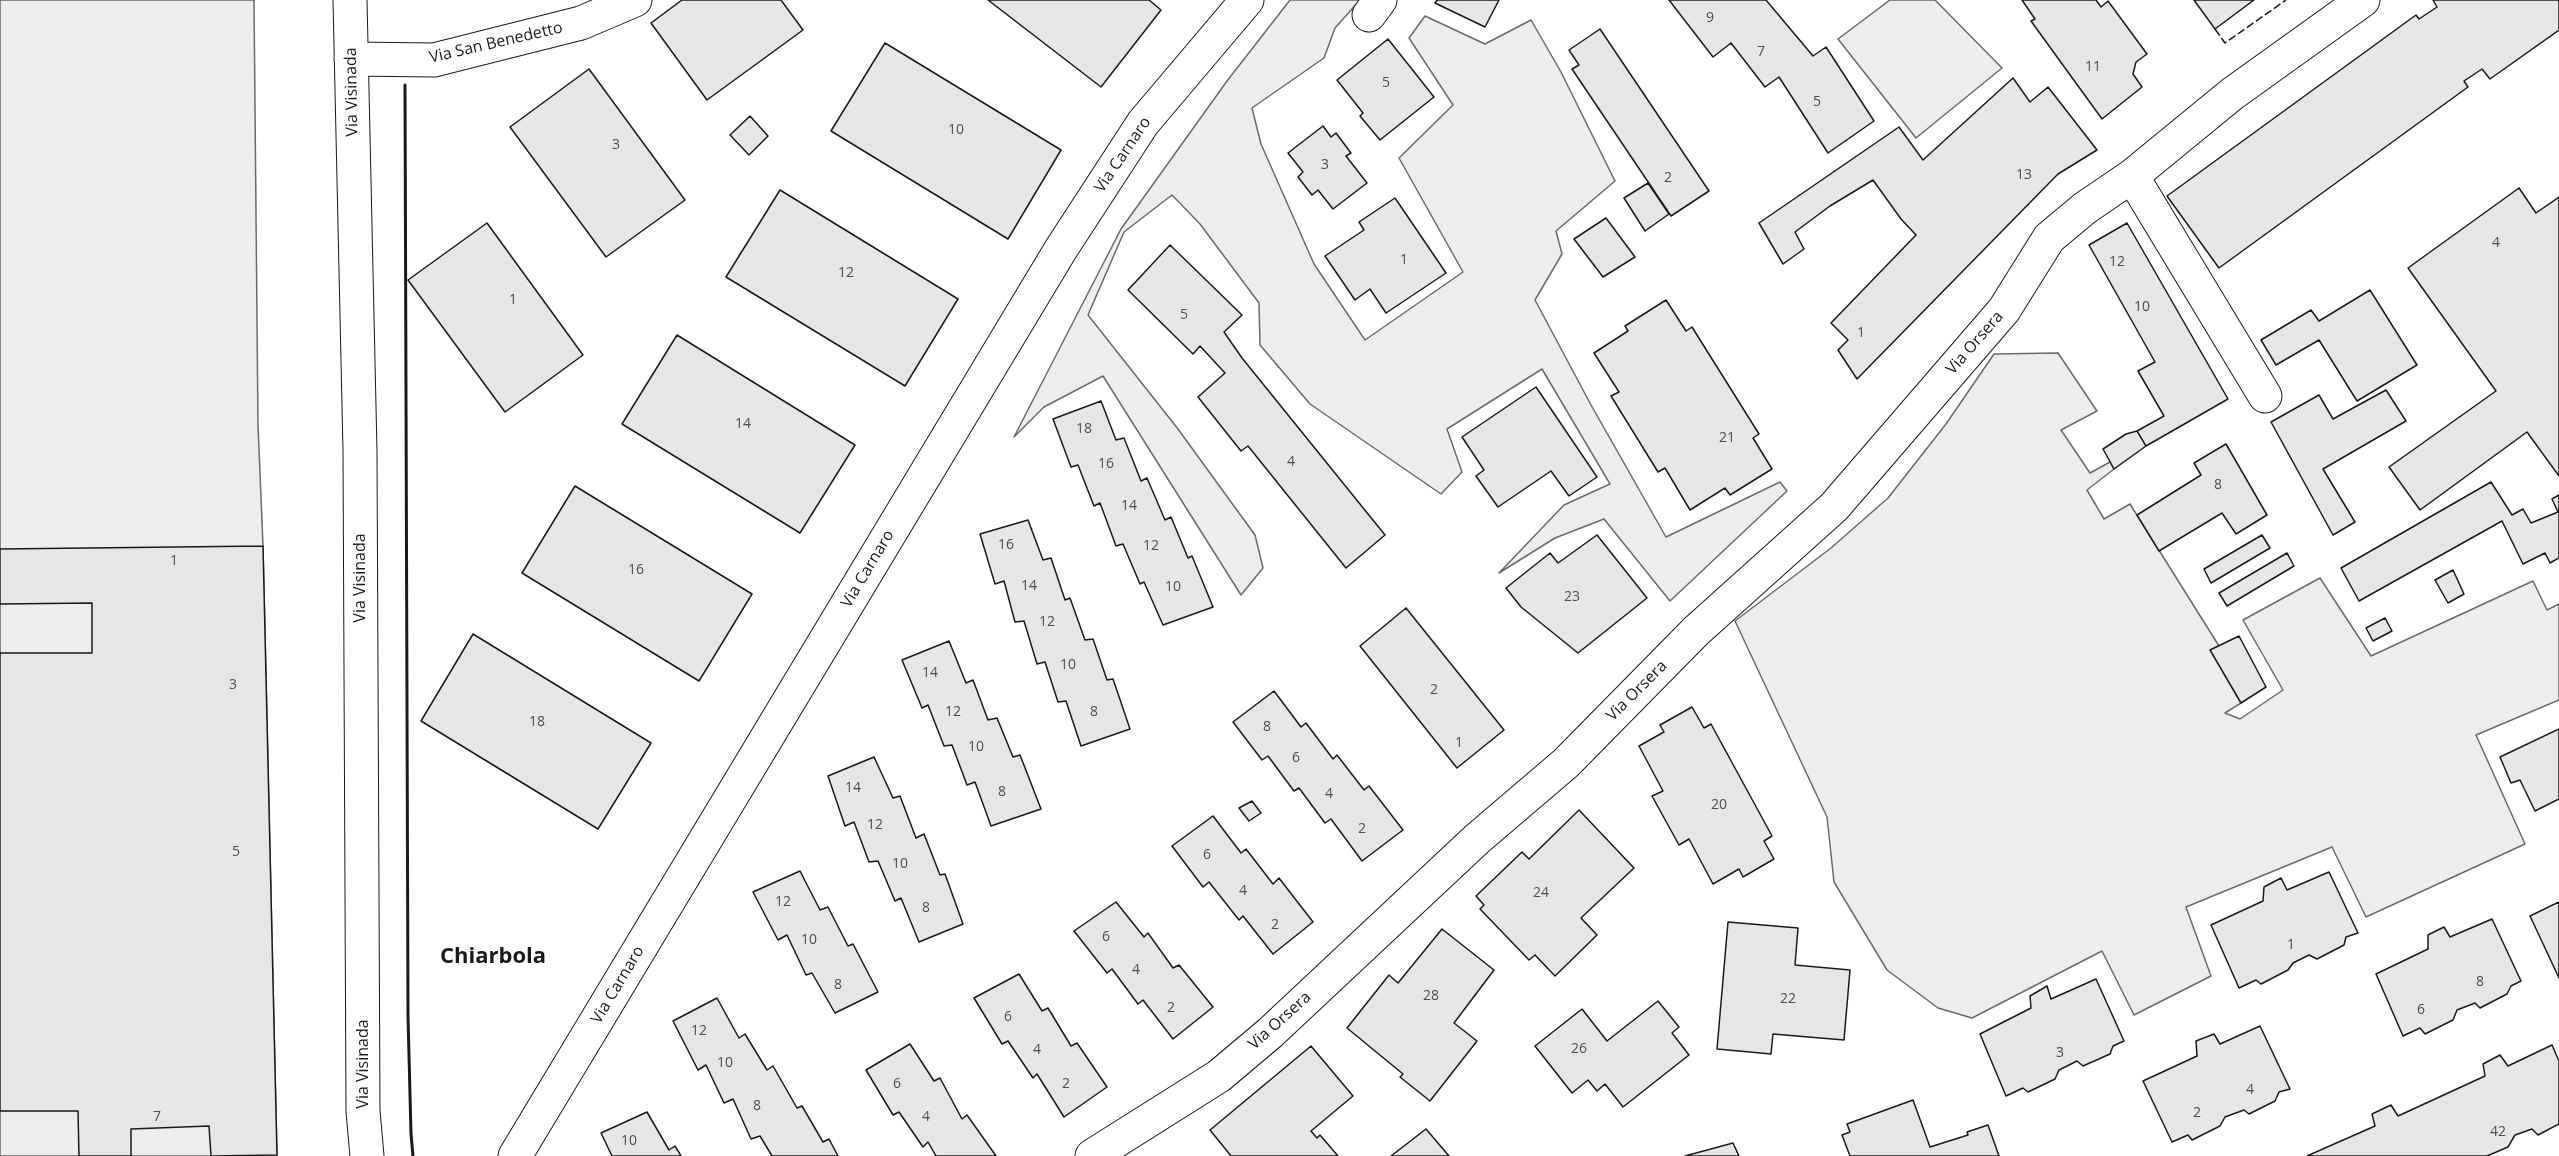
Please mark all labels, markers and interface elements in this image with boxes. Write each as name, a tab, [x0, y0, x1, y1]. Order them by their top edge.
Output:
house number: 9	[1706, 10, 1714, 26]
street label: Via San Benedetto	[427, 18, 565, 68]
house number: 7	[1757, 44, 1765, 60]
street label: Via Visinada	[342, 47, 362, 137]
house number: 11	[2085, 59, 2101, 75]
house number: 5	[1382, 75, 1390, 91]
house number: 5	[1813, 94, 1821, 110]
street label: Via Carnaro	[1091, 114, 1155, 196]
house number: 10	[948, 122, 964, 138]
house number: 3	[612, 137, 620, 153]
house number: 3	[1321, 157, 1329, 173]
house number: 13	[2016, 167, 2032, 183]
house number: 2	[1664, 170, 1672, 186]
house number: 4	[2492, 235, 2500, 251]
house number: 1	[1400, 252, 1408, 268]
house number: 12	[2109, 254, 2125, 270]
house number: 12	[838, 265, 854, 281]
house number: 1	[509, 292, 517, 308]
house number: 10	[2134, 299, 2150, 315]
house number: 5	[1180, 307, 1188, 323]
street label: Via Orsera	[1942, 307, 2008, 379]
house number: 1	[1857, 325, 1865, 341]
house number: 14	[735, 416, 751, 432]
house number: 18	[1076, 421, 1092, 437]
house number: 21	[1719, 430, 1735, 446]
house number: 4	[1287, 454, 1295, 470]
house number: 16	[1098, 456, 1114, 472]
house number: 8	[2214, 477, 2222, 493]
house number: 14	[1121, 498, 1137, 514]
street label: Via Carnaro	[837, 527, 899, 611]
street label: Via Visinada	[350, 533, 370, 623]
house number: 16	[998, 537, 1014, 553]
house number: 12	[1143, 538, 1159, 554]
house number: 1	[170, 553, 178, 569]
house number: 16	[628, 562, 644, 578]
house number: 14	[1021, 578, 1037, 594]
house number: 10	[1165, 579, 1181, 595]
house number: 23	[1564, 589, 1580, 605]
house number: 12	[1039, 614, 1055, 630]
house number: 10	[1060, 657, 1076, 673]
street label: Via Orsera	[1603, 657, 1671, 725]
house number: 14	[922, 665, 938, 681]
house number: 3	[229, 677, 237, 693]
house number: 2	[1430, 682, 1438, 698]
house number: 12	[945, 704, 961, 720]
house number: 8	[1090, 704, 1098, 720]
house number: 18	[529, 714, 545, 730]
house number: 8	[1263, 719, 1271, 735]
house number: 1	[1455, 735, 1463, 751]
house number: 10	[968, 739, 984, 755]
house number: 6	[1292, 750, 1300, 766]
house number: 14	[845, 780, 861, 796]
house number: 8	[998, 784, 1006, 800]
house number: 4	[1325, 786, 1333, 802]
house number: 20	[1711, 797, 1727, 813]
house number: 12	[867, 817, 883, 833]
house number: 2	[1358, 821, 1366, 837]
house number: 5	[232, 844, 240, 860]
house number: 6	[1203, 847, 1211, 863]
house number: 10	[892, 856, 908, 872]
house number: 4	[1239, 883, 1247, 899]
house number: 24	[1533, 885, 1549, 901]
house number: 12	[775, 894, 791, 910]
house number: 8	[922, 900, 930, 916]
house number: 2	[1271, 917, 1279, 933]
house number: 6	[1102, 929, 1110, 945]
house number: 10	[801, 932, 817, 948]
house number: 1	[2287, 937, 2295, 953]
street label: Via Carnaro	[587, 943, 649, 1027]
district label: Chiarbola	[440, 944, 546, 970]
house number: 4	[1132, 962, 1140, 978]
house number: 8	[2476, 974, 2484, 990]
house number: 8	[834, 977, 842, 993]
street label: Via Orsera	[1245, 988, 1315, 1054]
house number: 28	[1423, 988, 1439, 1004]
house number: 22	[1780, 991, 1796, 1007]
house number: 2	[1167, 1000, 1175, 1016]
house number: 6	[2417, 1002, 2425, 1018]
house number: 6	[1004, 1009, 1012, 1025]
street label: Via Visinada	[353, 1019, 373, 1109]
house number: 12	[691, 1023, 707, 1039]
house number: 26	[1571, 1041, 1587, 1057]
house number: 4	[1033, 1042, 1041, 1058]
house number: 3	[2056, 1045, 2064, 1061]
house number: 10	[717, 1055, 733, 1071]
house number: 6	[893, 1076, 901, 1092]
house number: 2	[1062, 1076, 1070, 1092]
house number: 4	[2246, 1082, 2254, 1098]
house number: 8	[753, 1098, 761, 1114]
house number: 2	[2193, 1105, 2201, 1121]
house number: 7	[153, 1109, 161, 1125]
house number: 4	[922, 1109, 930, 1125]
house number: 42	[2490, 1124, 2506, 1140]
house number: 10	[621, 1133, 637, 1149]

